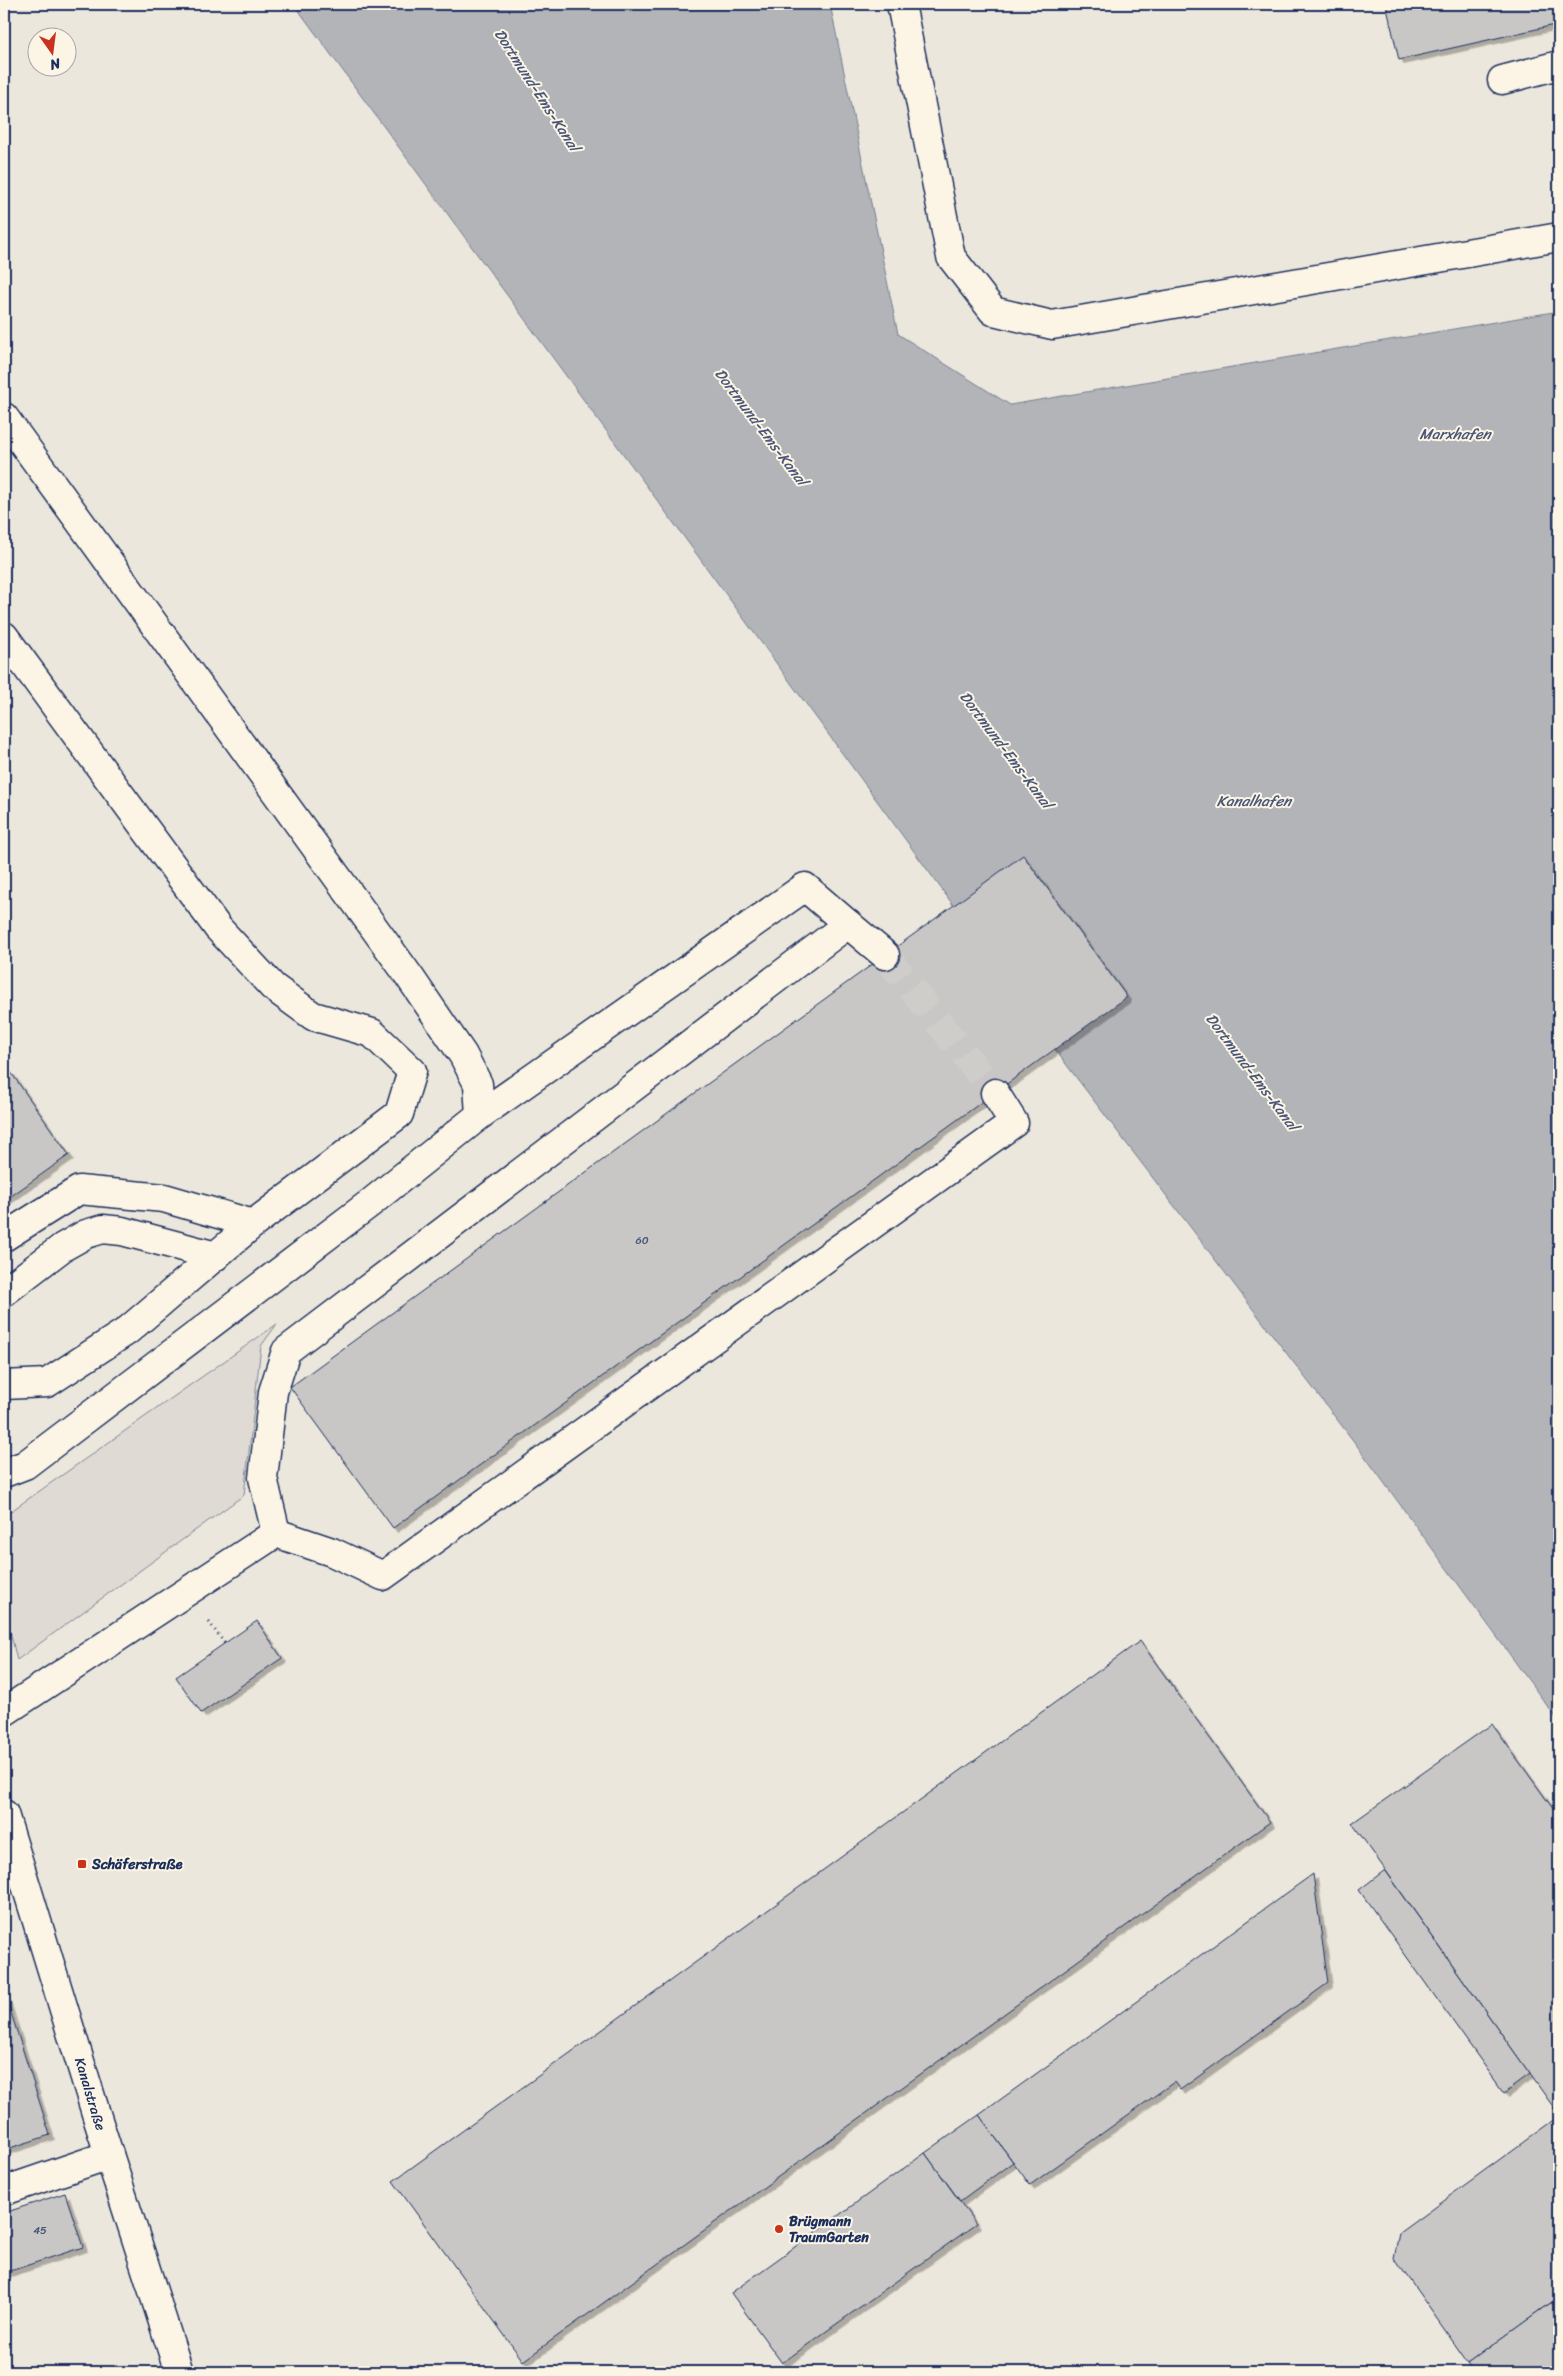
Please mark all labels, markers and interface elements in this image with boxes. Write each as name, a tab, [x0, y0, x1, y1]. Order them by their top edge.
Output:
water label: Dortmund-Ems-Kanal	[487, 23, 589, 160]
north arrow	[28, 28, 78, 78]
text: N	[47, 51, 64, 78]
water label: Dortmund-Ems-Kanal	[708, 362, 816, 495]
water label: Marxhafen	[1420, 421, 1492, 447]
water label: Dortmund-Ems-Kanal	[953, 685, 1061, 818]
water label: Kanalhafen	[1217, 788, 1293, 814]
water label: Dortmund-Ems-Kanal	[1199, 1007, 1307, 1140]
house number: 60	[635, 1231, 649, 1250]
place label: Schäferstraße	[91, 1852, 183, 1877]
marker: Schäferstraße	[76, 1858, 88, 1870]
street label: Kanalstraße	[67, 2054, 113, 2134]
place label: Brügmann TraumGarten	[789, 2209, 869, 2250]
house number: 45	[33, 2221, 47, 2240]
marker: Brügmann TraumGarten	[773, 2223, 785, 2235]

